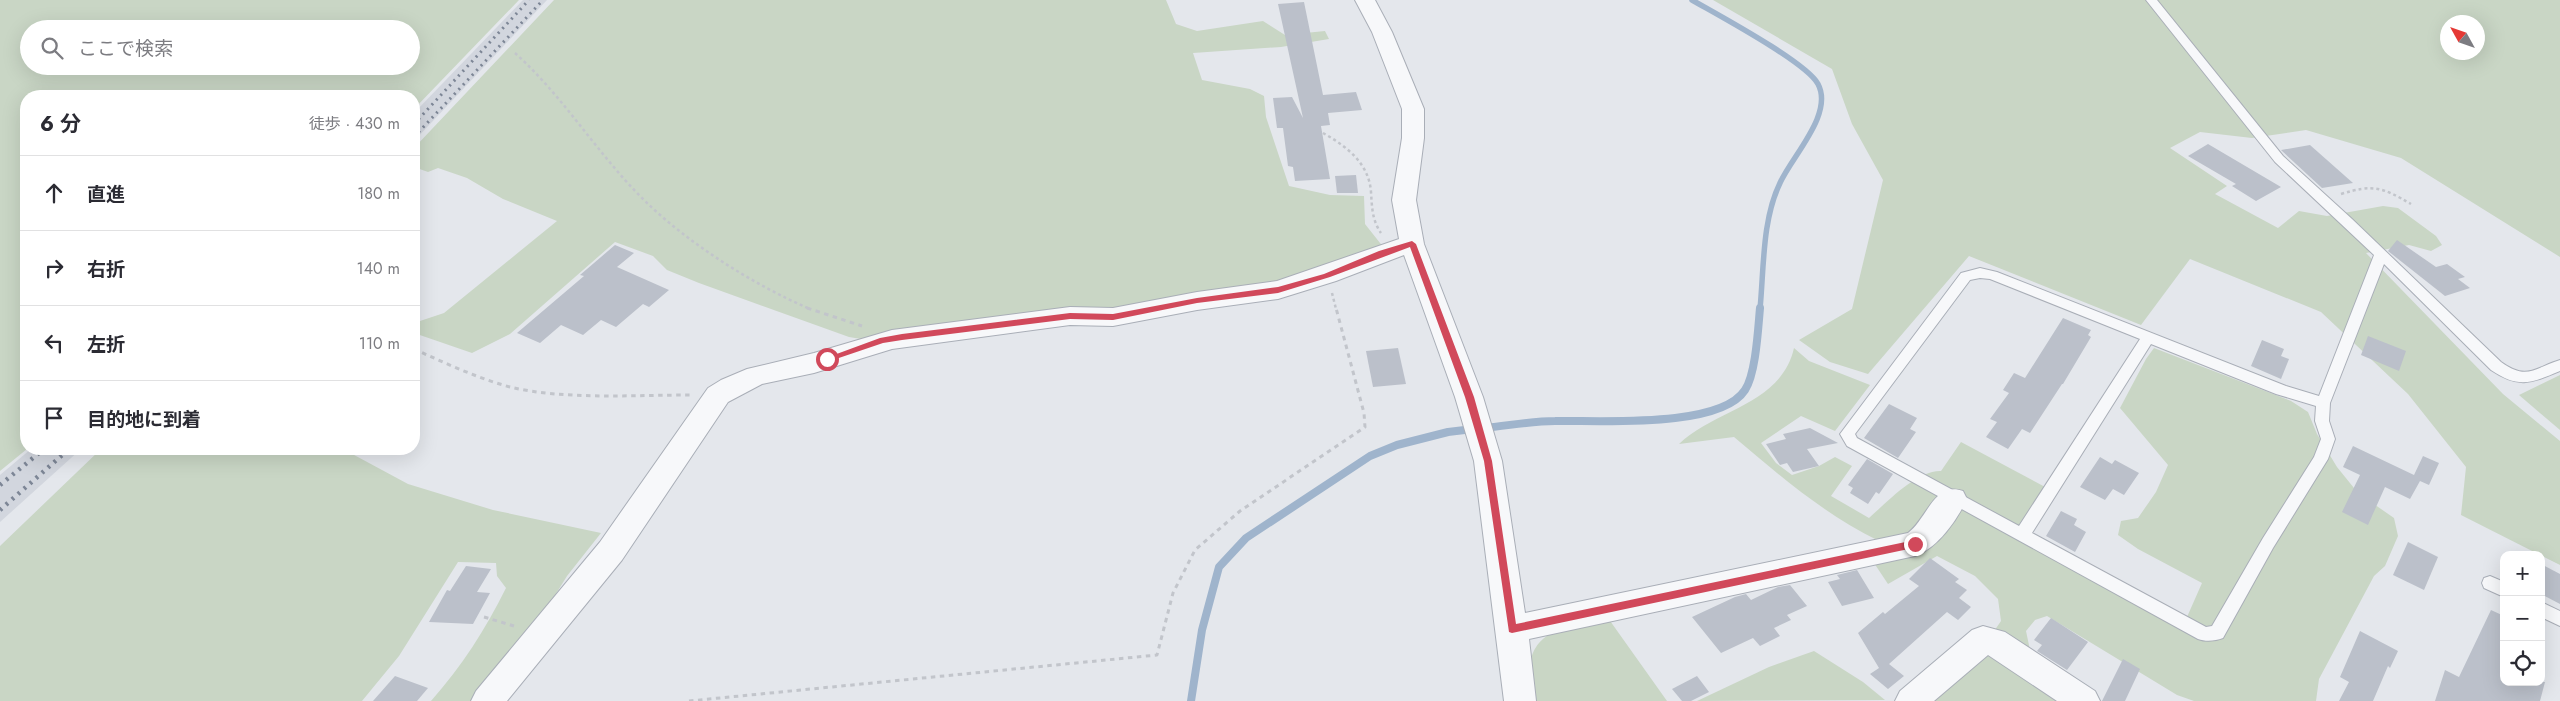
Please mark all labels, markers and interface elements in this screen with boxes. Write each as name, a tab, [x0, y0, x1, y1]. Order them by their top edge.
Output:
north arrow	[2440, 15, 2485, 60]
search box	[20, 20, 420, 75]
icon: search	[38, 34, 66, 62]
text: ここで検索	[78, 35, 173, 62]
text: 6 分	[40, 109, 81, 139]
text: 徒歩 · 430 m	[309, 112, 400, 135]
icon: ahead	[40, 179, 68, 207]
text: 直進	[87, 181, 125, 208]
text: 180 m	[357, 182, 400, 205]
icon: right	[40, 254, 68, 282]
text: 右折	[87, 256, 125, 283]
text: 140 m	[357, 257, 400, 280]
icon: left	[40, 329, 68, 357]
text: 左折	[87, 331, 125, 358]
text: 110 m	[359, 332, 400, 355]
route start	[816, 348, 839, 371]
icon: arrive	[40, 404, 68, 432]
text: 目的地に到着	[87, 406, 201, 433]
route end	[1904, 533, 1927, 556]
map controls	[2500, 551, 2545, 686]
button: +	[2500, 551, 2545, 596]
button: −	[2500, 596, 2545, 641]
button: locate	[2500, 641, 2545, 686]

